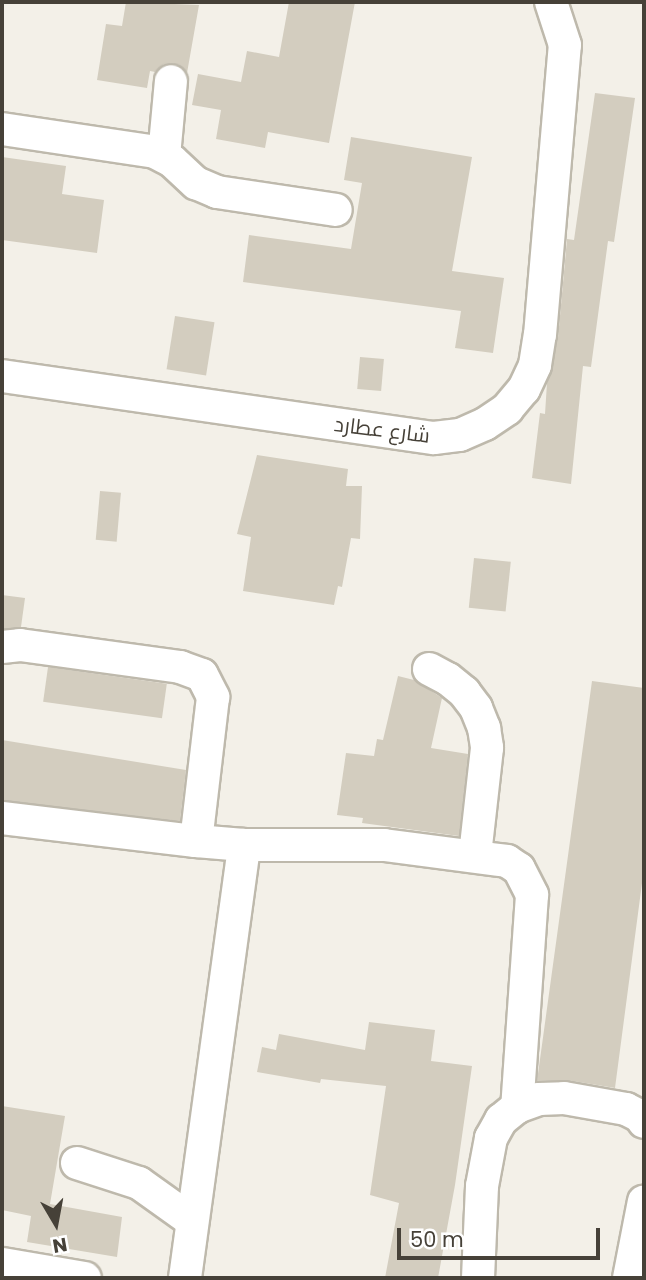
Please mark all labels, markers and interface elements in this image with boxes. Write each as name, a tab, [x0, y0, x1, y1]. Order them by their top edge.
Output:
street label: شارع عطارد	[333, 412, 431, 448]
north arrow	[21, 1189, 91, 1259]
scale bar	[401, 1214, 604, 1258]
text: 50 m	[410, 1225, 464, 1254]
text: N	[50, 1231, 69, 1260]

